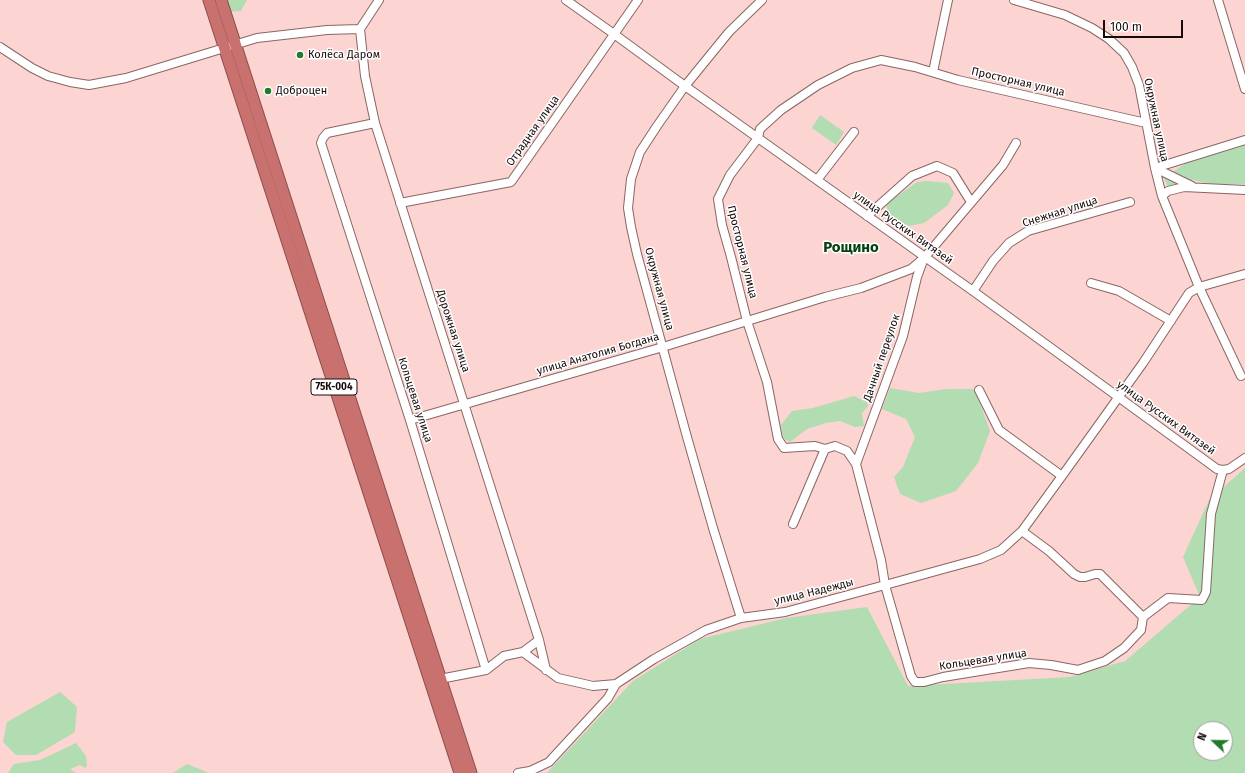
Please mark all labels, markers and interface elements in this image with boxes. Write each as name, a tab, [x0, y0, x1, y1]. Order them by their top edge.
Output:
scale bar	[1105, 12, 1185, 38]
text: 100 m	[1110, 20, 1142, 34]
place label: Колёса Даром	[308, 48, 380, 62]
marker: Колёса Даром	[295, 50, 305, 60]
street label: Просторная улица	[970, 65, 1066, 99]
street label: Окружная улица	[1141, 77, 1171, 163]
place label: Доброцен	[276, 84, 327, 98]
marker: Доброцен	[263, 86, 273, 96]
street label: Отрадная улица	[504, 93, 562, 169]
street label: улица Русских Витязей	[851, 189, 955, 267]
street label: Снежная улица	[1021, 194, 1099, 230]
street label: Просторная улица	[724, 204, 760, 300]
district label: Рощино	[823, 239, 879, 257]
street label: Окружная улица	[642, 246, 676, 332]
street label: Дорожная улица	[433, 288, 473, 374]
street label: Дачный переулок	[861, 313, 903, 403]
street label: улица Анатолия Богдана	[535, 330, 661, 378]
street label: Кольцевая улица	[395, 356, 435, 444]
street label: улица Русских Витязей	[1114, 378, 1218, 458]
road number: 75К-004	[311, 379, 357, 395]
street label: улица Надежды	[773, 576, 855, 608]
street label: Кольцевая улица	[938, 647, 1028, 673]
north arrow	[1193, 721, 1233, 761]
text: N	[1195, 731, 1210, 743]

